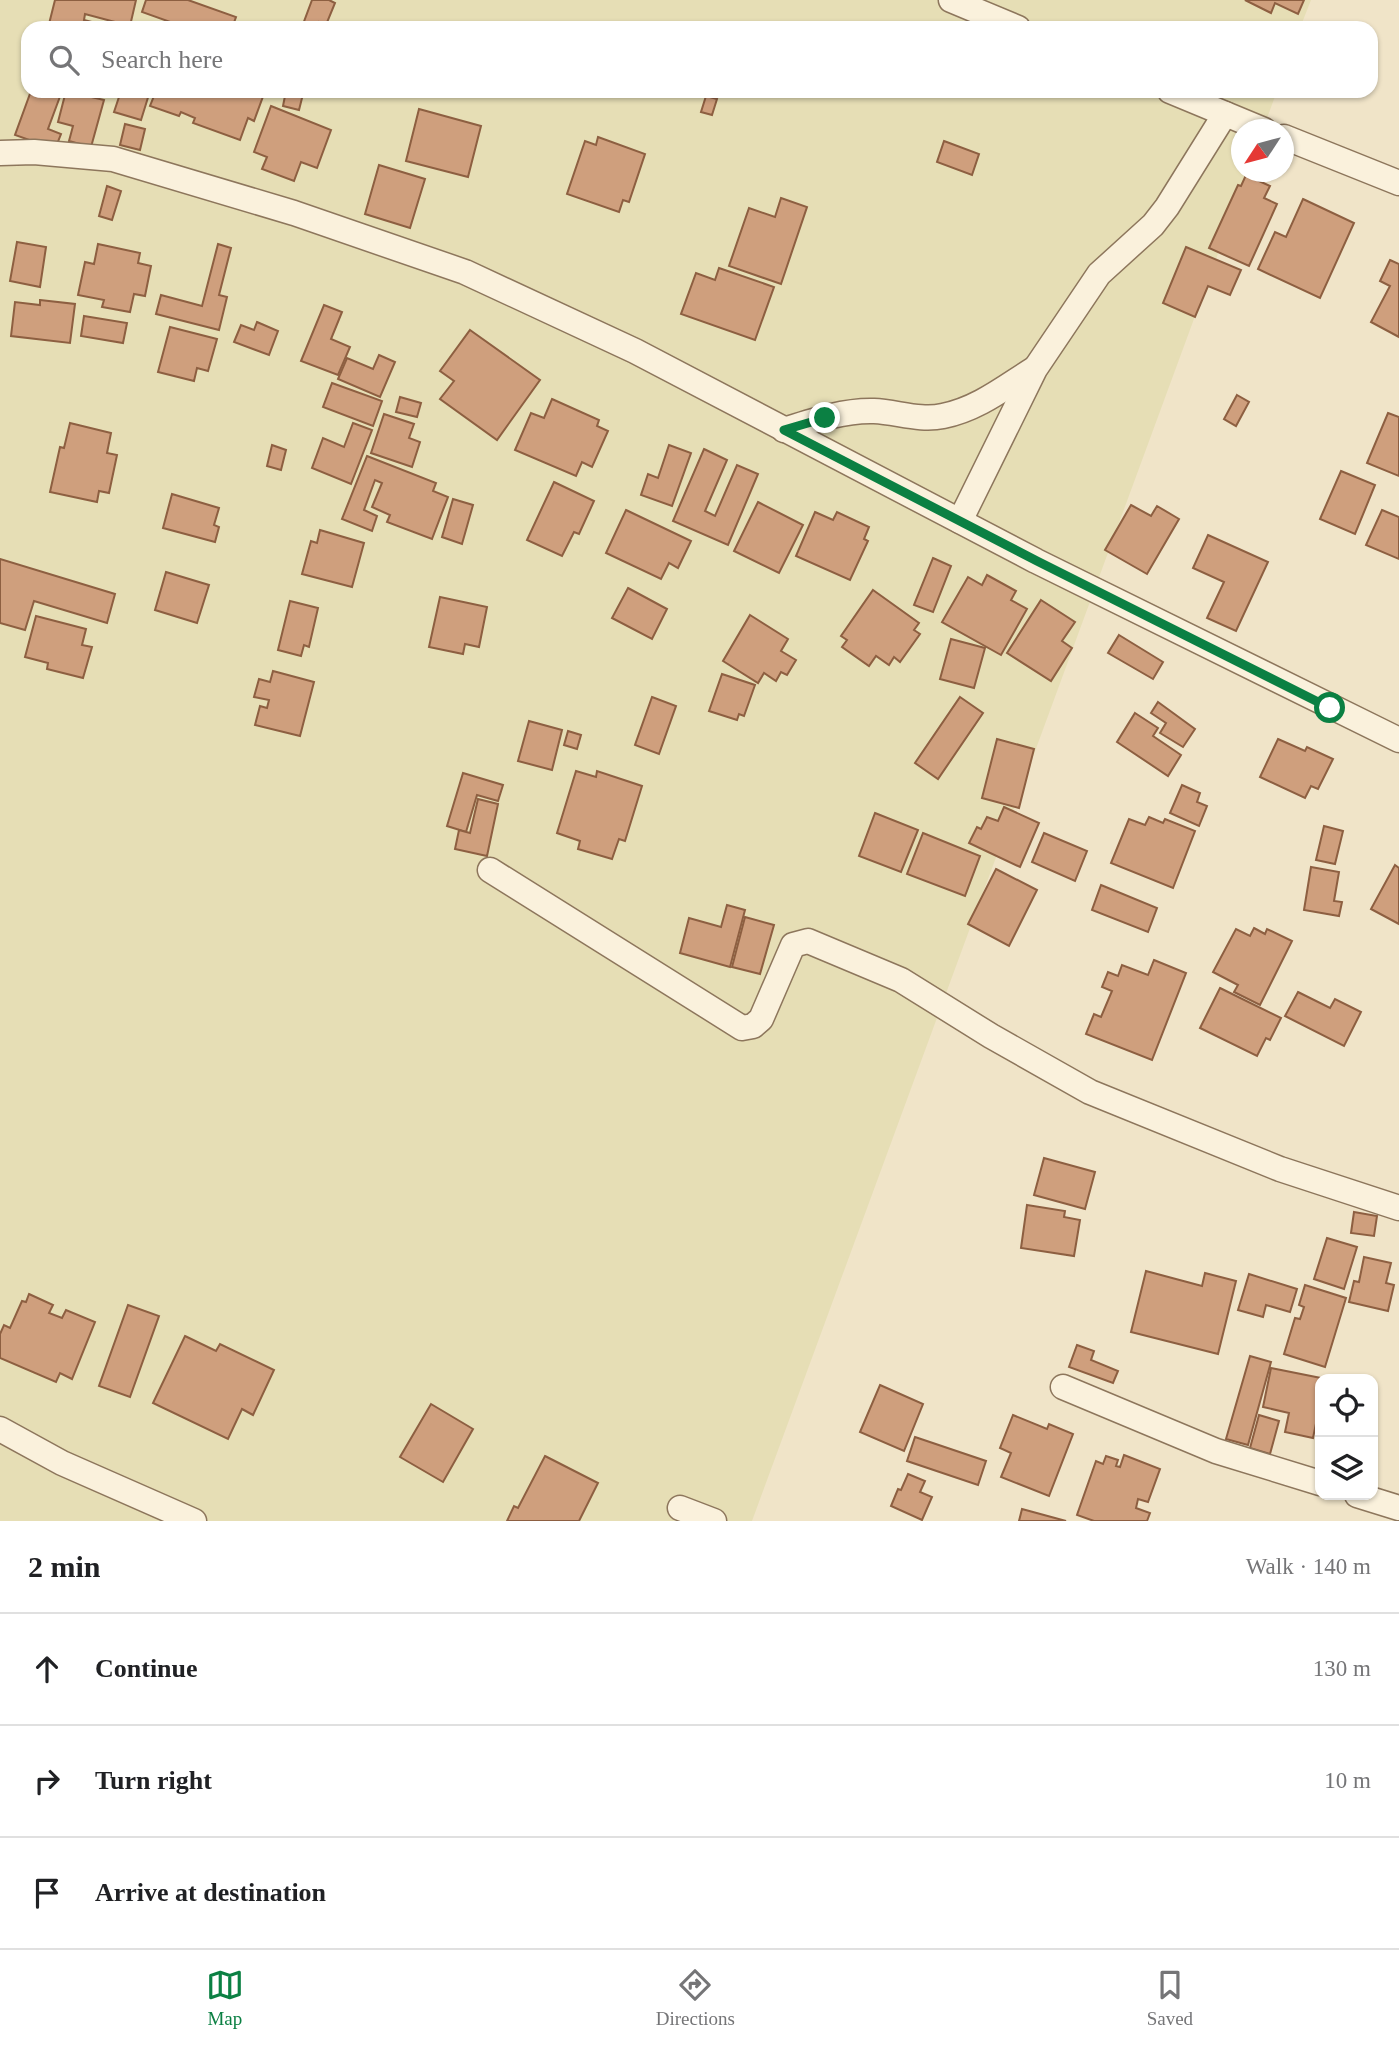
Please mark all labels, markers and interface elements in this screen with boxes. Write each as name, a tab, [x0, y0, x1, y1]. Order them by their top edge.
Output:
search box	[21, 21, 1378, 98]
icon: search	[45, 41, 83, 79]
text: Search here	[101, 45, 223, 74]
north arrow	[1231, 119, 1294, 182]
route end	[809, 402, 840, 433]
route start	[1314, 692, 1345, 723]
map controls	[1315, 1374, 1378, 1500]
button: locate	[1315, 1374, 1378, 1437]
button: layers	[1315, 1437, 1378, 1500]
text: 2 min	[28, 1550, 101, 1583]
text: Walk · 140 m	[1246, 1554, 1371, 1579]
icon: ahead	[28, 1650, 66, 1688]
text: Continue	[95, 1654, 198, 1683]
text: 130 m	[1313, 1656, 1371, 1681]
icon: right	[28, 1762, 66, 1800]
text: Turn right	[95, 1766, 212, 1795]
text: 10 m	[1324, 1768, 1371, 1793]
icon: arrive	[28, 1874, 66, 1912]
text: Arrive at destination	[95, 1878, 326, 1907]
tab: Map	[206, 1966, 244, 2030]
tab: Directions	[656, 1966, 735, 2030]
tab: Saved	[1147, 1966, 1193, 2030]

